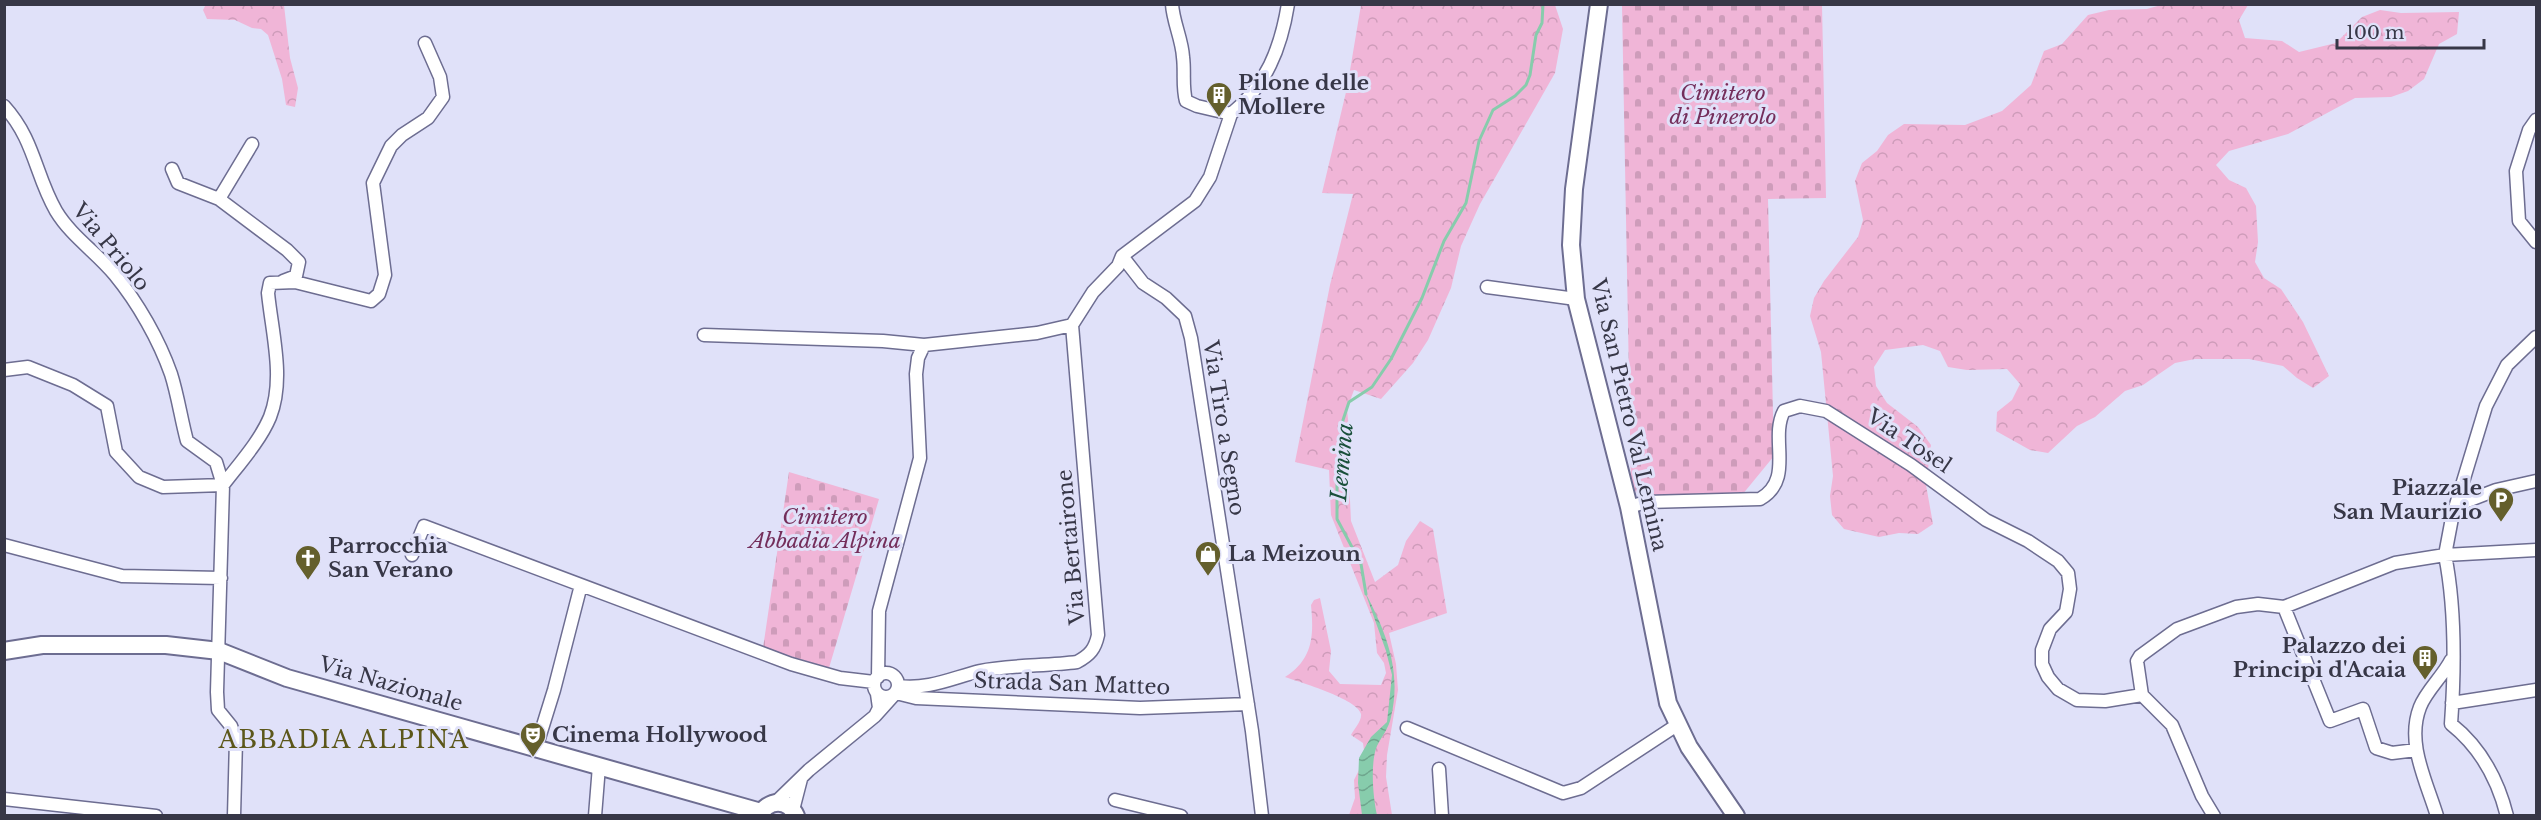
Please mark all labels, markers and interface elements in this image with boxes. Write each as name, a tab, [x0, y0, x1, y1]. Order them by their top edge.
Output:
scale bar	[2337, 12, 2484, 50]
text: 100 m	[2346, 22, 2404, 44]
place label: Pilone delle Mollere	[1238, 70, 1369, 120]
building icon: Pilone delle Mollere	[1204, 80, 1234, 118]
park label: Cimitero di Pinerolo	[1670, 80, 1776, 130]
street label: Via Priolo	[66, 197, 155, 296]
street label: Via San Pietro Val Lemina	[1585, 275, 1673, 554]
street label: Via Tiro a Segno	[1197, 338, 1251, 517]
street label: Via Tosel	[1861, 403, 1957, 479]
water label: Lemina	[1325, 422, 1359, 503]
street label: Via Bertairone	[1051, 468, 1091, 627]
place label: Piazzale San Maurizio	[2333, 475, 2482, 525]
parking icon: Piazzale San Maurizio	[2486, 485, 2516, 523]
park label: Cimitero Abbadia Alpina	[746, 504, 901, 554]
place label: Parrocchia San Verano	[328, 533, 453, 583]
shop icon: La Meizoun	[1193, 539, 1223, 577]
place label: La Meizoun	[1228, 541, 1361, 567]
church icon: Parrocchia San Verano	[293, 543, 323, 581]
place label: Palazzo dei Principi d'Acaia	[2233, 633, 2406, 683]
building icon: Palazzo dei Principi d'Acaia	[2410, 643, 2440, 681]
street label: Via Nazionale	[315, 651, 466, 717]
street label: Strada San Matteo	[973, 668, 1171, 700]
theatre icon: Cinema Hollywood	[518, 720, 548, 758]
place label: Cinema Hollywood	[552, 722, 768, 748]
district label: ABBADIA ALPINA	[217, 725, 470, 754]

